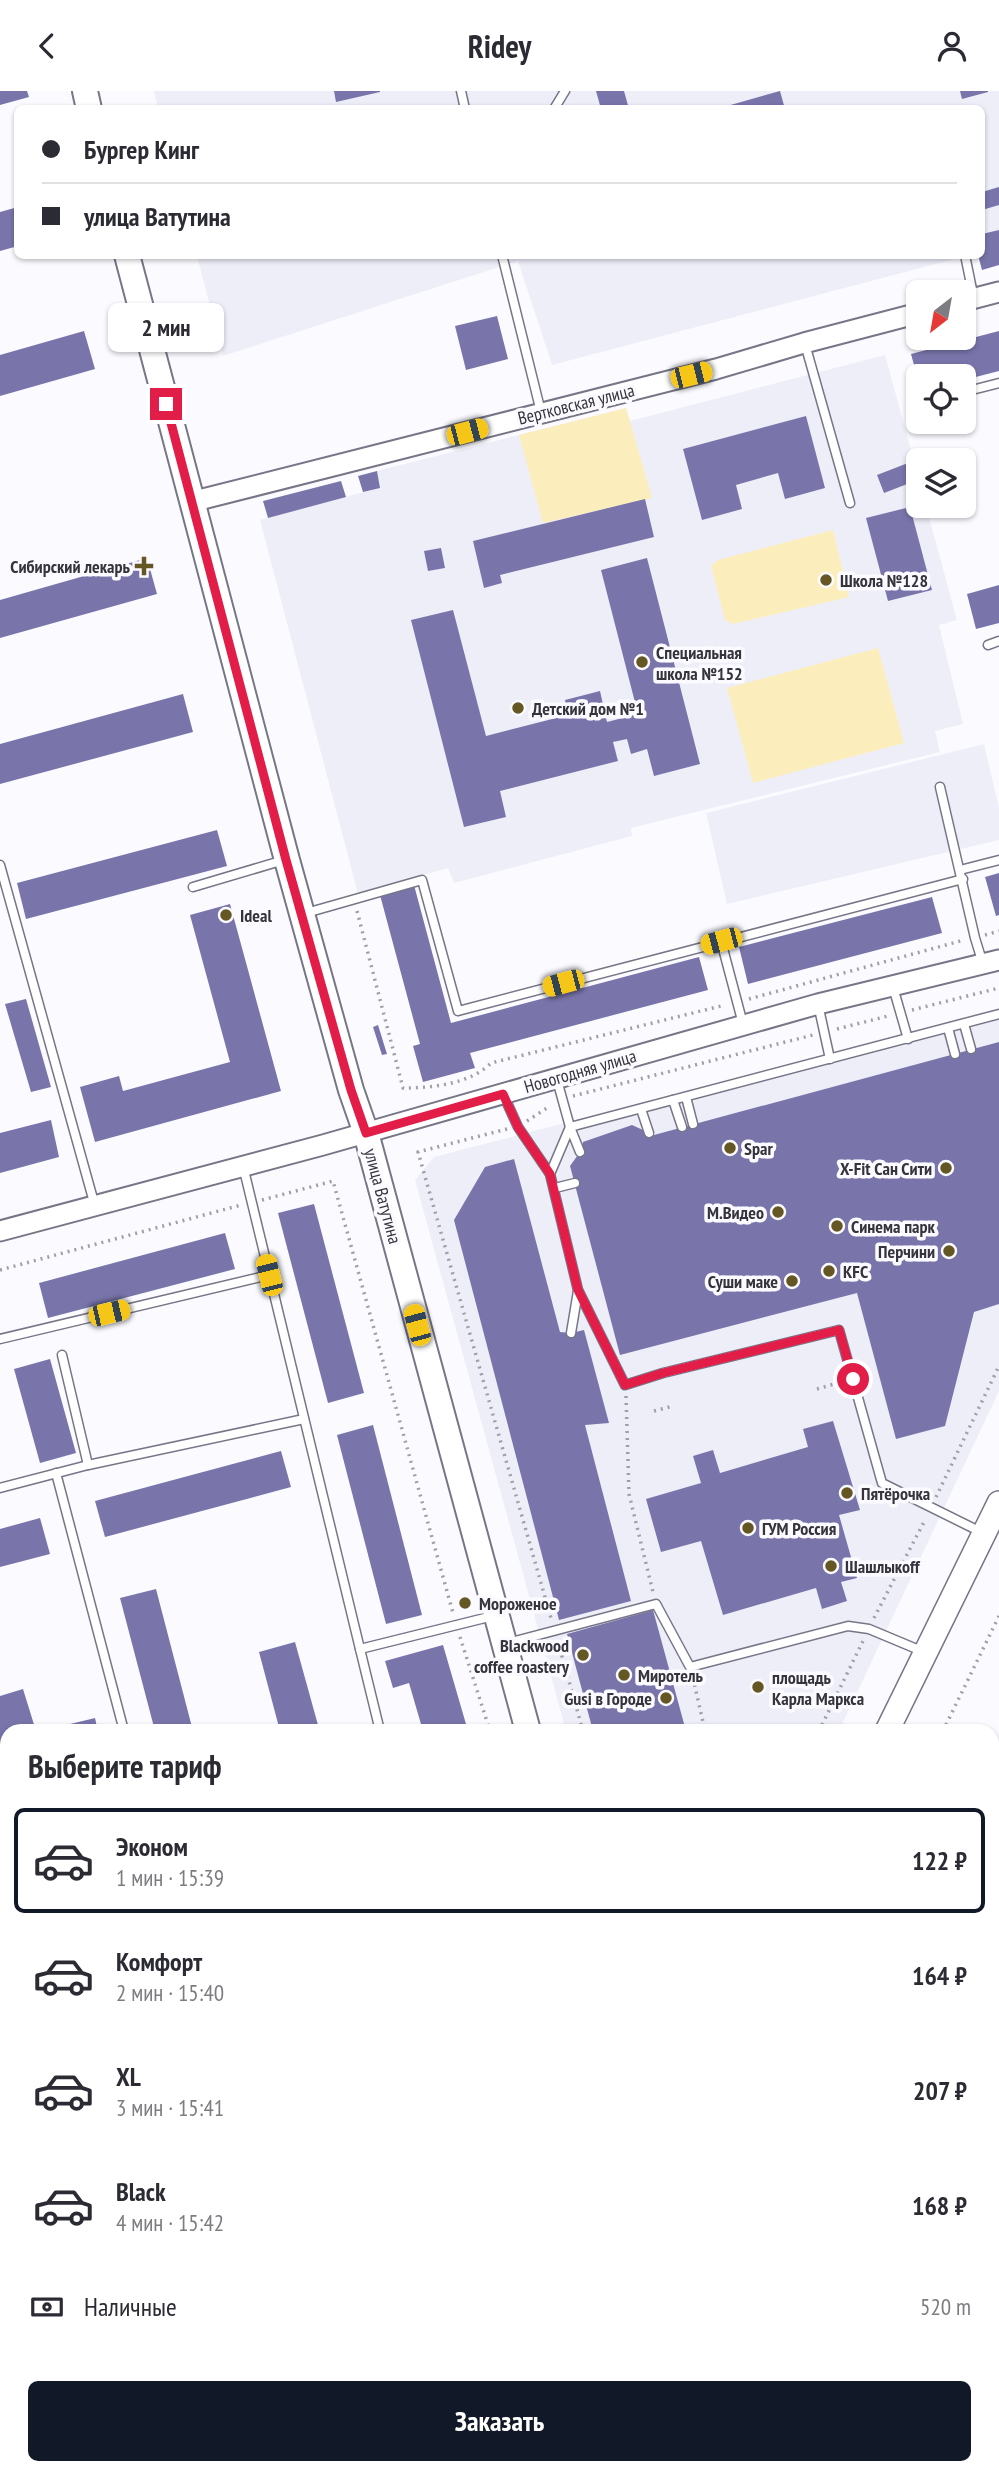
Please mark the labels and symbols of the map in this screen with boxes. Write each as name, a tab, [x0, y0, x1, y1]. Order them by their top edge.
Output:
north arrow	[906, 280, 976, 350]
callout: 2 мин	[108, 303, 224, 351]
car	[669, 360, 714, 390]
street label: Вертковская улица	[515, 378, 637, 430]
route end	[150, 388, 182, 420]
car	[444, 416, 491, 448]
place label: Сибирский лекарь	[10, 555, 131, 578]
marker: Сибирский лекарь	[136, 558, 152, 574]
place label: Школа №128	[840, 569, 928, 592]
marker: Школа №128	[818, 572, 834, 588]
place label: Специальная школа №152	[656, 641, 743, 685]
marker: Специальная школа №152	[634, 654, 650, 670]
place label: Детский дом №1	[532, 697, 644, 720]
marker: Детский дом №1	[510, 700, 526, 716]
place label: Ideal	[240, 904, 272, 927]
marker: Ideal	[218, 907, 234, 923]
car	[698, 925, 745, 957]
car	[540, 967, 587, 999]
street label: Новогодняя улица	[521, 1044, 639, 1098]
place label: Spar	[744, 1137, 773, 1160]
marker: Spar	[722, 1140, 738, 1156]
street label: улица Ватутина	[359, 1146, 407, 1246]
place label: X-Fit Сан Сити	[840, 1157, 932, 1180]
marker: X-Fit Сан Сити	[938, 1160, 954, 1176]
place label: М.Видео	[707, 1201, 764, 1224]
marker: М.Видео	[770, 1204, 786, 1220]
place label: Синема парк	[851, 1215, 936, 1238]
marker: Синема парк	[829, 1218, 845, 1234]
place label: Перчини	[878, 1240, 935, 1263]
marker: Перчини	[941, 1243, 957, 1259]
car	[254, 1252, 285, 1298]
place label: KFC	[843, 1260, 868, 1283]
marker: KFC	[821, 1263, 837, 1279]
place label: Суши маке	[708, 1270, 778, 1293]
marker: Суши маке	[784, 1273, 800, 1289]
car	[87, 1298, 132, 1328]
car	[402, 1302, 433, 1348]
route start	[837, 1363, 869, 1395]
place label: Пятёрочка	[861, 1482, 930, 1505]
marker: Пятёрочка	[839, 1485, 855, 1501]
place label: ГУМ Россия	[762, 1517, 836, 1540]
marker: ГУМ Россия	[740, 1520, 756, 1536]
place label: Шашлыкоff	[845, 1555, 921, 1578]
marker: Шашлыкоff	[823, 1558, 839, 1574]
place label: Мороженое	[479, 1592, 557, 1615]
marker: Мороженое	[457, 1595, 473, 1611]
place label: Blackwood coffee roastery	[474, 1634, 570, 1678]
marker: Blackwood coffee roastery	[575, 1647, 591, 1663]
place label: Миротель	[638, 1664, 704, 1687]
place label: площадь Карла Маркса	[772, 1666, 864, 1710]
marker: Миротель	[616, 1667, 632, 1683]
marker: площадь Карла Маркса	[750, 1679, 766, 1695]
place label: Gusi в Городе	[564, 1687, 652, 1710]
marker: Gusi в Городе	[658, 1690, 674, 1706]

